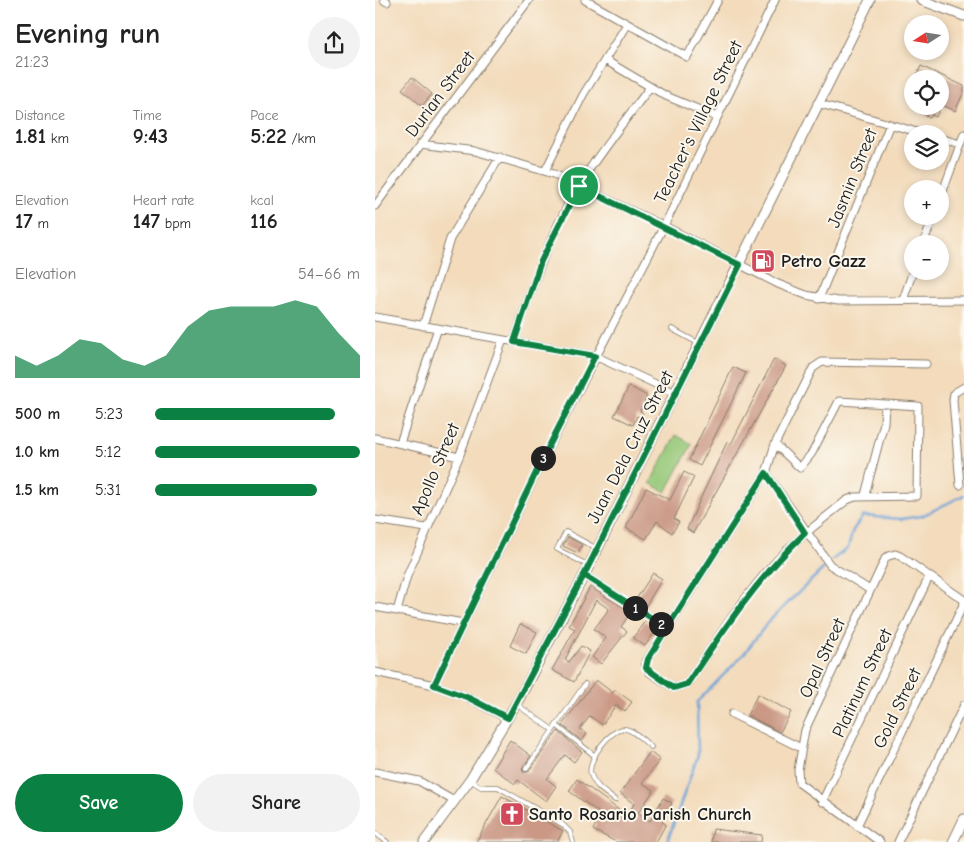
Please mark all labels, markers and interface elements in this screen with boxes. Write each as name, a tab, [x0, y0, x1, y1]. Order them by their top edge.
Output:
north arrow	[904, 15, 949, 60]
map controls	[904, 15, 949, 280]
button: share	[308, 17, 360, 69]
text: Evening run	[15, 18, 160, 50]
street label: Teacher's Village Street	[650, 37, 747, 207]
street label: Durian Street	[401, 47, 480, 141]
text: 21:23	[15, 53, 49, 71]
button: locate	[904, 70, 949, 115]
text: Distance	[15, 107, 65, 124]
text: Time	[133, 107, 162, 124]
text: Pace	[250, 107, 279, 124]
text: 1.81	[15, 124, 46, 148]
text: 9:43	[133, 124, 168, 148]
text: 5:22	[250, 124, 287, 148]
street label: Jasmin Street	[823, 125, 882, 231]
button: layers	[904, 125, 949, 170]
text: km	[46, 130, 69, 147]
text: /km	[287, 130, 316, 147]
pin	[558, 165, 600, 207]
icon: arrive	[565, 172, 593, 200]
button: +	[904, 180, 949, 225]
text: Elevation	[15, 192, 69, 209]
text: Heart rate	[133, 192, 194, 209]
text: kcal	[250, 192, 274, 209]
text: 17	[15, 209, 33, 233]
text: 147	[133, 209, 160, 233]
text: 116	[250, 209, 278, 233]
text: m	[33, 215, 49, 232]
text: bpm	[160, 215, 191, 232]
button: −	[904, 235, 949, 280]
fuel station icon: Petro Gazz	[750, 248, 776, 274]
place label: Petro Gazz	[781, 251, 866, 272]
text: Elevation	[15, 265, 76, 283]
text: 54–66 m	[298, 265, 360, 283]
street label: Juan Dela Cruz Street	[583, 367, 678, 527]
text: 500 m	[15, 405, 60, 423]
text: 5:23	[95, 405, 123, 423]
street label: Apollo Street	[407, 419, 465, 518]
text: 1.0 km	[15, 443, 60, 461]
text: 5:12	[95, 443, 121, 461]
pin: 3	[531, 446, 555, 470]
text: 3	[540, 450, 547, 467]
text: 1.5 km	[15, 481, 59, 499]
text: 5:31	[95, 481, 121, 499]
pin: 1	[623, 596, 647, 620]
text: 1	[633, 600, 638, 617]
pin: 2	[649, 612, 673, 636]
street label: Opal Street	[795, 614, 850, 701]
text: 2	[658, 616, 665, 633]
street label: Platinum Street	[828, 625, 897, 741]
street label: Gold Street	[869, 664, 926, 752]
button: Save	[15, 774, 183, 832]
button: Share	[193, 774, 360, 832]
church icon: Santo Rosario Parish Church	[499, 801, 525, 827]
place label: Santo Rosario Parish Church	[529, 804, 751, 825]

